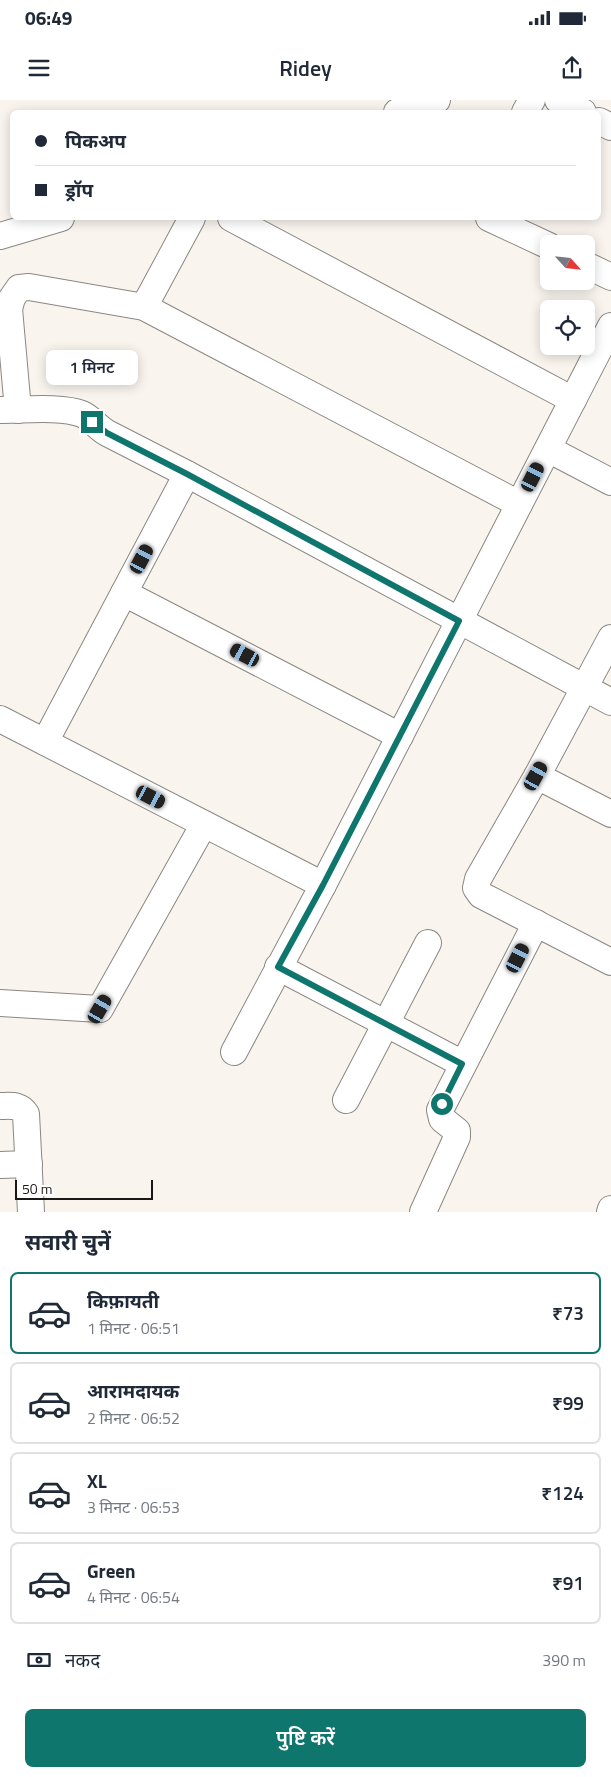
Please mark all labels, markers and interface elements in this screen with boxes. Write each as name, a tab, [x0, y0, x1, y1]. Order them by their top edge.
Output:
text: 06:49	[25, 3, 72, 32]
text: Ridey	[279, 51, 332, 85]
icon: menu	[25, 54, 53, 82]
icon: share	[558, 54, 586, 82]
text: पिकअप	[65, 126, 126, 155]
text: ड्रॉप	[65, 175, 93, 204]
north arrow	[540, 235, 595, 290]
map controls	[540, 235, 595, 355]
button: locate	[540, 300, 595, 355]
callout: 1 मिनट	[46, 350, 138, 384]
text: 1 मिनट	[70, 355, 114, 379]
route end	[81, 411, 103, 433]
car	[519, 460, 546, 494]
car	[128, 542, 155, 576]
car	[228, 641, 261, 669]
car	[522, 759, 549, 793]
car	[134, 784, 167, 810]
car	[504, 941, 531, 975]
car	[86, 992, 113, 1026]
route start	[431, 1093, 453, 1115]
scale bar	[15, 1177, 152, 1200]
text: 50 m	[22, 1178, 52, 1199]
text: सवारी चुनें	[25, 1225, 111, 1259]
text: किफ़ायती	[87, 1286, 159, 1315]
icon: car	[27, 1291, 72, 1336]
text: ₹73	[552, 1298, 584, 1327]
text: 1 मिनट · 06:51	[87, 1316, 180, 1340]
text: आरामदायक	[87, 1376, 179, 1405]
icon: car	[27, 1381, 72, 1426]
text: ₹99	[552, 1388, 584, 1417]
text: 2 मिनट · 06:52	[87, 1406, 180, 1430]
text: XL	[87, 1466, 107, 1495]
icon: car	[27, 1471, 72, 1516]
text: ₹124	[541, 1478, 584, 1507]
text: 3 मिनट · 06:53	[87, 1495, 180, 1519]
text: Green	[87, 1556, 136, 1585]
icon: car	[27, 1561, 72, 1606]
text: ₹91	[552, 1568, 584, 1597]
text: 4 मिनट · 06:54	[87, 1585, 180, 1609]
text: नकद	[65, 1645, 100, 1674]
icon: cash	[25, 1646, 53, 1674]
text: 390 m	[542, 1648, 586, 1672]
button: पुष्टि करें	[25, 1709, 586, 1767]

